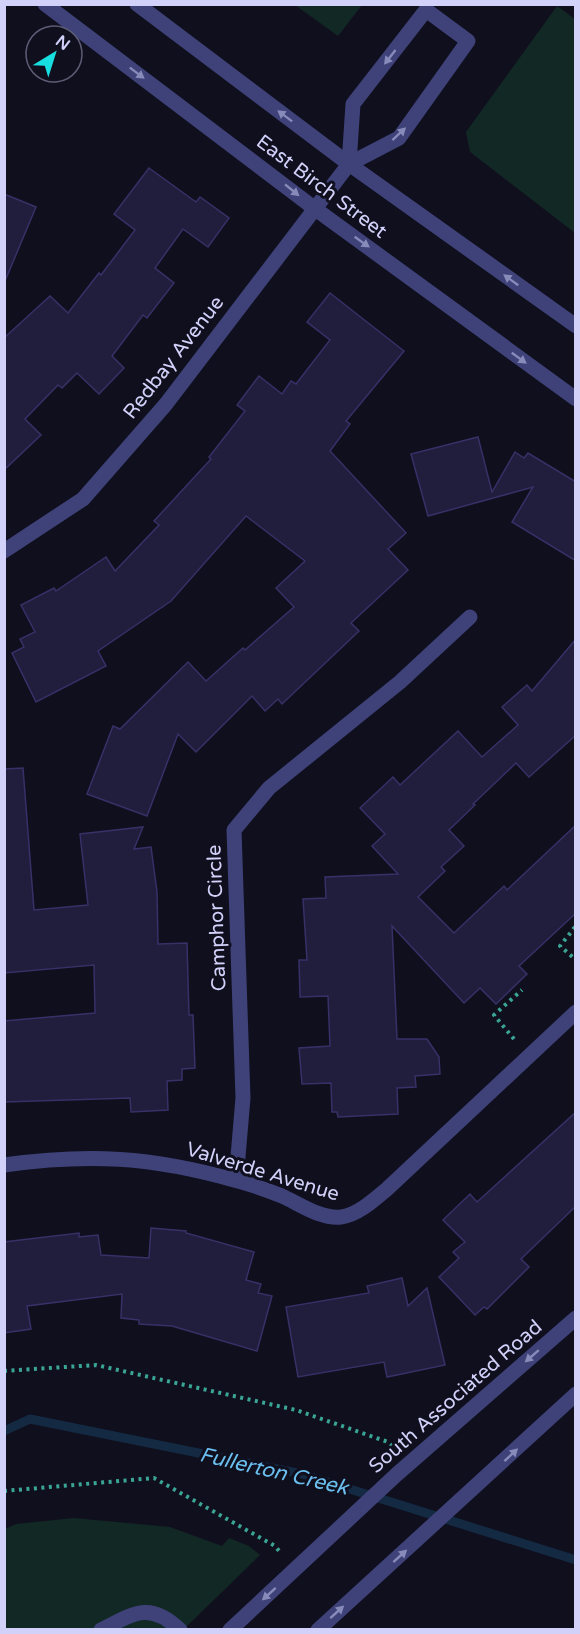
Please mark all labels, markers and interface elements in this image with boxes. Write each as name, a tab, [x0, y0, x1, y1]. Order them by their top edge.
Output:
north arrow	[24, 24, 84, 84]
text: N	[51, 31, 74, 55]
one-way arrow	[384, 49, 396, 64]
one-way arrow	[129, 66, 144, 78]
one-way arrow	[278, 110, 293, 122]
one-way arrow	[392, 127, 406, 141]
street label: East Birch Street	[251, 130, 392, 244]
one-way arrow	[284, 184, 300, 197]
one-way arrow	[354, 236, 370, 248]
one-way arrow	[503, 274, 519, 286]
street label: Redbay Avenue	[118, 291, 229, 424]
one-way arrow	[512, 351, 527, 363]
street label: Camphor Circle	[202, 844, 232, 992]
street label: Valverde Avenue	[183, 1137, 342, 1207]
street label: South Associated Road	[364, 1315, 547, 1478]
one-way arrow	[524, 1349, 539, 1363]
water label: Fullerton Creek	[197, 1442, 352, 1501]
one-way arrow	[503, 1448, 518, 1462]
one-way arrow	[392, 1550, 407, 1563]
one-way arrow	[262, 1587, 277, 1600]
one-way arrow	[330, 1605, 345, 1619]

